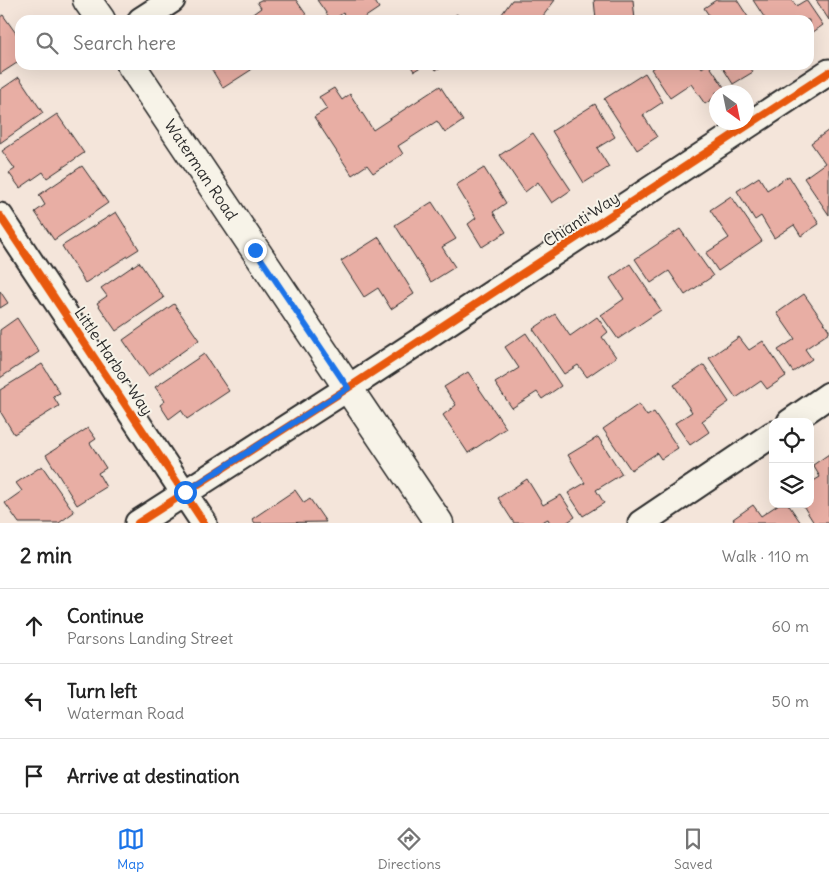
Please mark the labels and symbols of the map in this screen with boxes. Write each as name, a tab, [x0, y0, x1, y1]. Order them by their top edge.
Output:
north arrow	[709, 85, 754, 130]
street label: Waterman Road	[160, 115, 242, 224]
street label: Chianti Way	[539, 187, 623, 251]
route end	[244, 239, 267, 262]
street label: Little Harbor Way	[70, 303, 158, 419]
route start	[174, 481, 197, 504]

